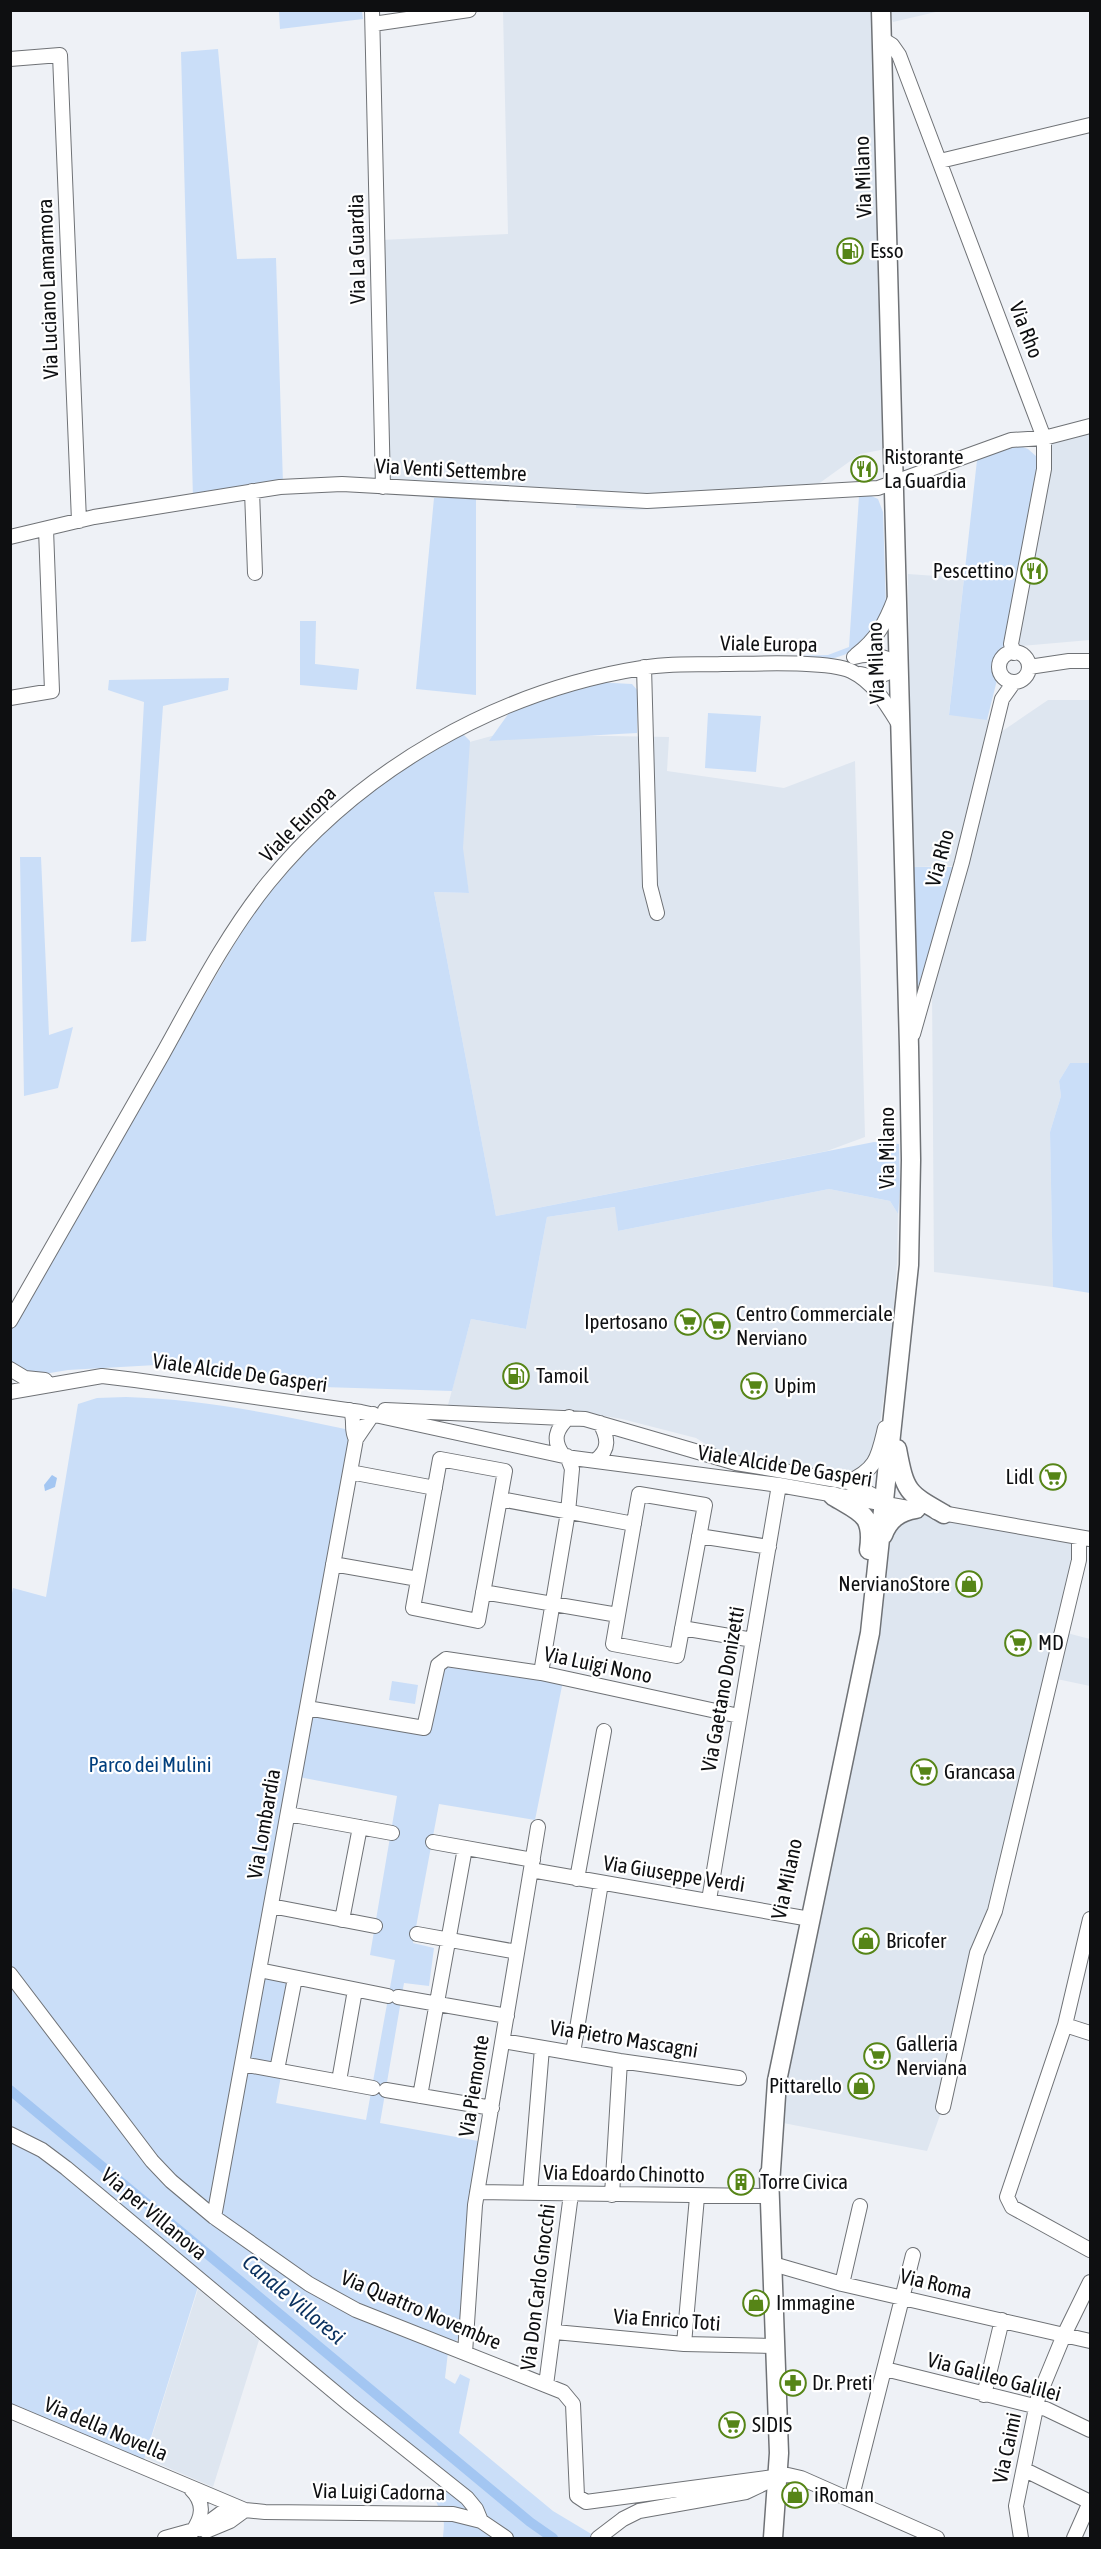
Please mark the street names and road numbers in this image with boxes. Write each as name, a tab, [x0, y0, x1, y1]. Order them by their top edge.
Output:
street label: Via Milano	[849, 136, 875, 218]
street label: Via La Guardia	[343, 194, 369, 304]
street label: Via Luciano Lamarmora	[32, 198, 62, 380]
street label: Via Rho	[1005, 298, 1049, 361]
street label: Via Venti Settembre	[375, 453, 527, 485]
street label: Via Milano	[862, 622, 888, 704]
street label: Viale Europa	[720, 630, 818, 656]
street label: Viale Europa	[254, 780, 340, 866]
street label: Via Rho	[920, 826, 958, 889]
street label: Via Milano	[874, 1107, 898, 1189]
street label: Viale Alcide De Gasperi	[151, 1348, 329, 1396]
street label: Viale Alcide De Gasperi	[696, 1439, 874, 1491]
street label: Via Gaetano Donizetti	[696, 1604, 748, 1773]
street label: Via Luigi Nono	[542, 1641, 654, 1687]
street label: Via Lombardia	[242, 1767, 285, 1881]
street label: Via Milano	[766, 1836, 806, 1921]
street label: Via Giuseppe Verdi	[602, 1850, 747, 1896]
street label: Via Pietro Mascagni	[548, 2014, 700, 2062]
street label: Via Piemonte	[453, 2033, 493, 2138]
street label: Via Edoardo Chinotto	[543, 2160, 705, 2186]
street label: Via per Villanova	[97, 2162, 212, 2264]
street label: Via Don Carlo Gnocchi	[515, 2202, 559, 2372]
street label: Via Roma	[898, 2263, 975, 2303]
street label: Via Quattro Novembre	[338, 2264, 505, 2354]
street label: Via Enrico Toti	[613, 2303, 721, 2335]
street label: Via Galileo Galilei	[925, 2347, 1064, 2405]
street label: Via della Novella	[41, 2391, 172, 2465]
street label: Via Caimi	[987, 2410, 1025, 2485]
street label: Via Luigi Cadorna	[312, 2478, 446, 2504]

